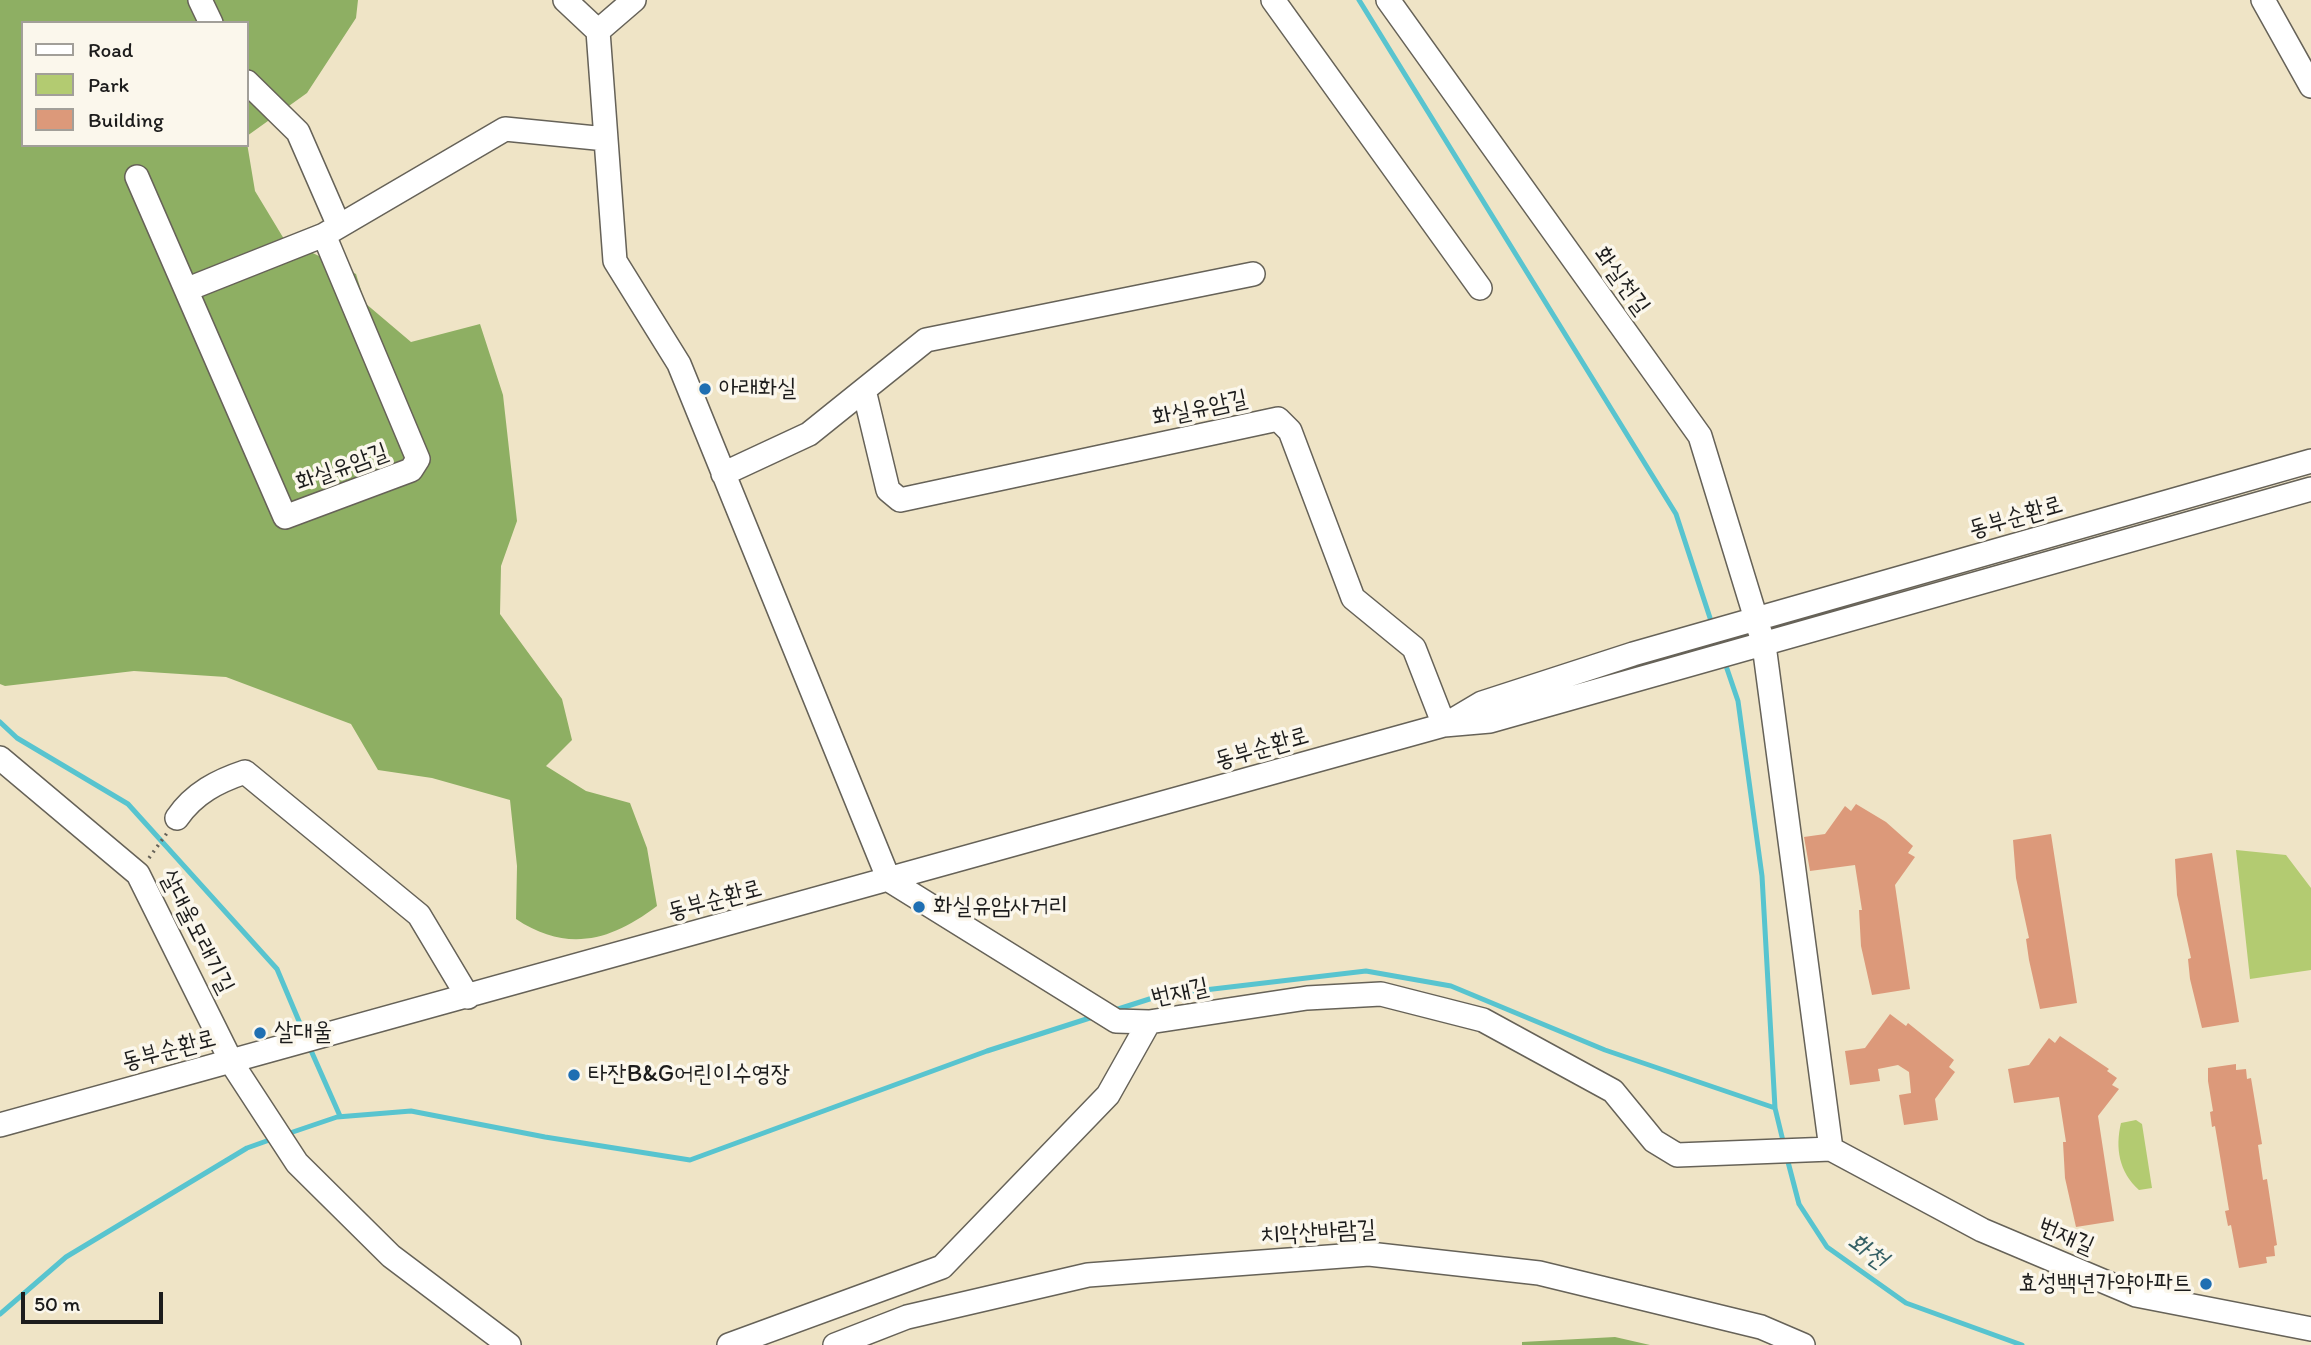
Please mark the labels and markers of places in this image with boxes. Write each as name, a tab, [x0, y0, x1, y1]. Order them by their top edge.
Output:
place label: 아래화실	[719, 375, 796, 403]
marker: 아래화실	[697, 381, 713, 397]
place label: 화실유암사거리	[933, 893, 1068, 921]
marker: 화실유암사거리	[911, 899, 927, 915]
place label: 살대울	[274, 1019, 332, 1047]
marker: 살대울	[252, 1025, 268, 1041]
place label: 타잔B&G어린이수영장	[588, 1061, 790, 1089]
marker: 타잔B&G어린이수영장	[566, 1067, 582, 1083]
place label: 효성백년가약아파트	[2018, 1270, 2192, 1298]
marker: 효성백년가약아파트	[2198, 1276, 2214, 1292]

